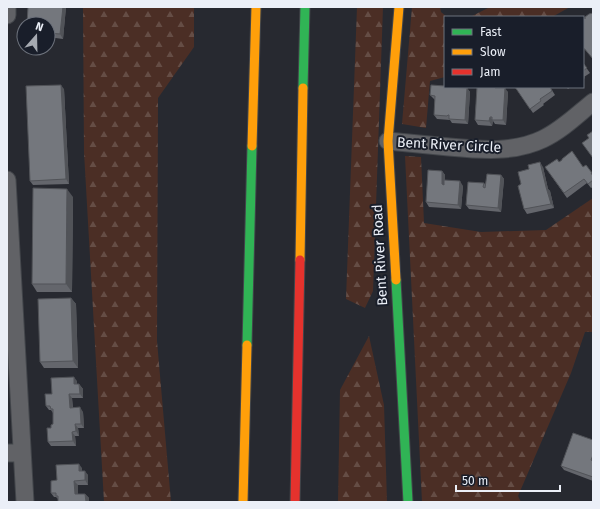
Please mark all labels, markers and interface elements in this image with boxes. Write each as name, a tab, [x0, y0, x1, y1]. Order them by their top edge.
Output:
north arrow	[16, 16, 56, 56]
legend	[444, 16, 584, 88]
text: N	[34, 20, 45, 34]
text: Fast	[480, 25, 502, 39]
text: Slow	[480, 45, 506, 59]
text: Jam	[480, 65, 500, 79]
street label: Bent River Circle	[397, 134, 501, 156]
street label: Bent River Road	[369, 204, 391, 306]
scale bar	[456, 467, 560, 493]
text: 50 m	[462, 474, 488, 488]

